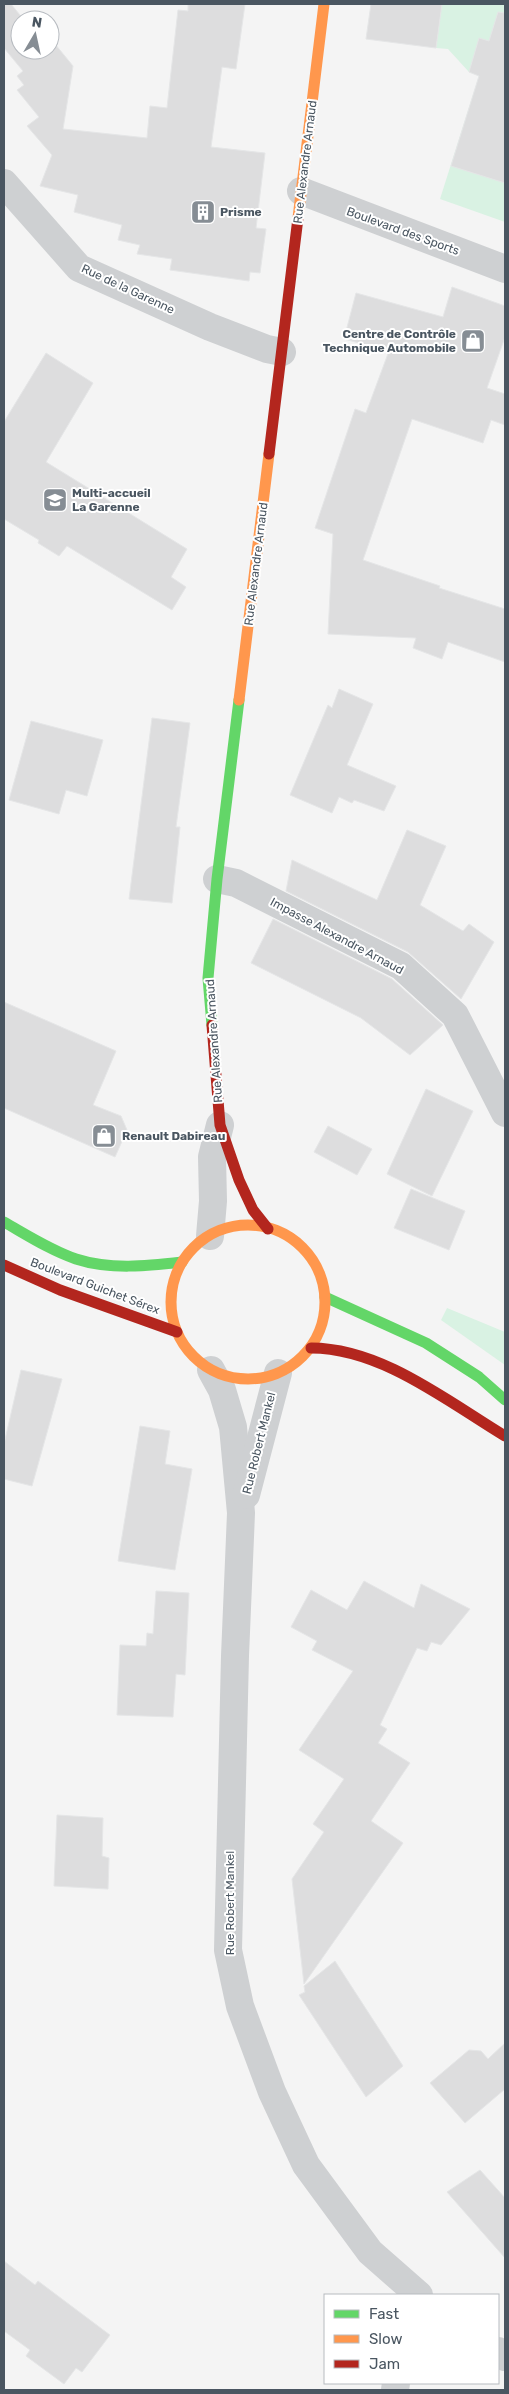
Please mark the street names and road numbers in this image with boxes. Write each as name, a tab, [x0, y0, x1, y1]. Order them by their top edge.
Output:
street label: Rue Alexandre Arnaud	[290, 100, 320, 224]
street label: Boulevard des Sports	[345, 204, 461, 258]
street label: Rue de la Garenne	[79, 261, 177, 317]
street label: Rue Alexandre Arnaud	[241, 502, 271, 626]
street label: Impasse Alexandre Arnaud	[268, 895, 406, 977]
street label: Rue Alexandre Arnaud	[203, 979, 225, 1103]
street label: Boulevard Guichet Sérex	[28, 1255, 162, 1317]
street label: Rue Robert Mankel	[240, 1391, 278, 1495]
street label: Rue Robert Mankel	[223, 1851, 237, 1955]

